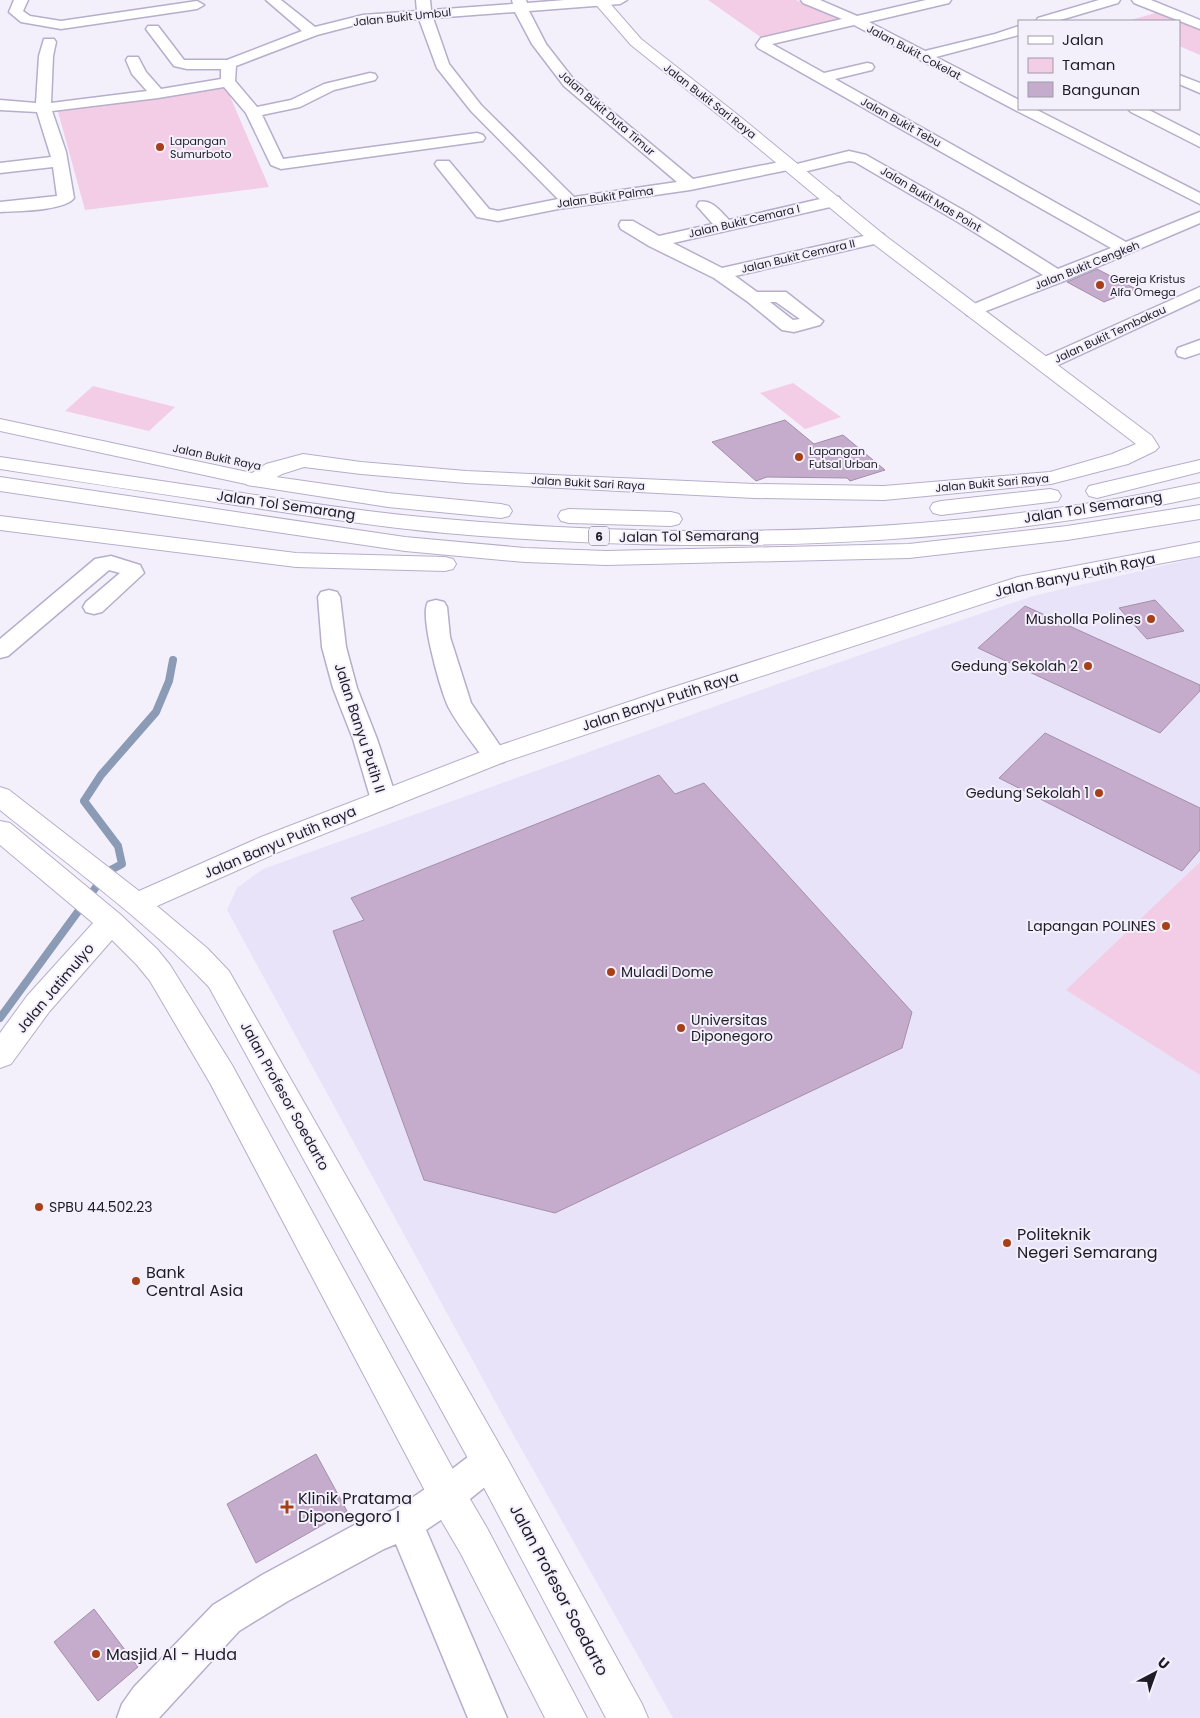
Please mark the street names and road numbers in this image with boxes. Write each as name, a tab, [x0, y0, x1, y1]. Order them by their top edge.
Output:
street label: Jalan Bukit Umbul	[352, 4, 452, 30]
street label: Jalan Bukit Cokelat	[864, 20, 964, 84]
street label: Jalan Bukit Sari Raya	[660, 60, 760, 142]
street label: Jalan Bukit Duta Timur	[555, 67, 659, 159]
street label: Jalan Bukit Tebu	[858, 93, 944, 151]
street label: Jalan Bukit Mas Point	[877, 162, 985, 236]
street label: Jalan Bukit Palma	[555, 182, 655, 212]
street label: Jalan Bukit Cemara I	[687, 200, 801, 242]
street label: Jalan Bukit Cemara II	[739, 235, 857, 277]
street label: Jalan Bukit Cengkeh	[1032, 237, 1142, 293]
street label: Jalan Bukit Tembakau	[1052, 301, 1168, 367]
street label: Jalan Bukit Raya	[171, 440, 263, 474]
street label: Jalan Bukit Sari Raya	[935, 470, 1049, 496]
street label: Jalan Bukit Sari Raya	[531, 472, 645, 494]
street label: Jalan Tol Semarang	[215, 485, 357, 525]
street label: Jalan Tol Semarang	[1022, 486, 1164, 528]
street label: Jalan Tol Semarang	[619, 525, 759, 547]
road number: 6	[589, 526, 609, 546]
street label: Jalan Banyu Putih Raya	[993, 548, 1157, 602]
street label: Jalan Banyu Putih II	[330, 661, 390, 795]
street label: Jalan Banyu Putih Raya	[579, 666, 741, 736]
street label: Jalan Banyu Putih Raya	[201, 801, 359, 883]
street label: Jalan Jatimulyo	[11, 939, 99, 1037]
street label: Jalan Profesor Soedarto	[236, 1018, 334, 1174]
street label: Jalan Profesor Soedarto	[504, 1500, 614, 1680]

